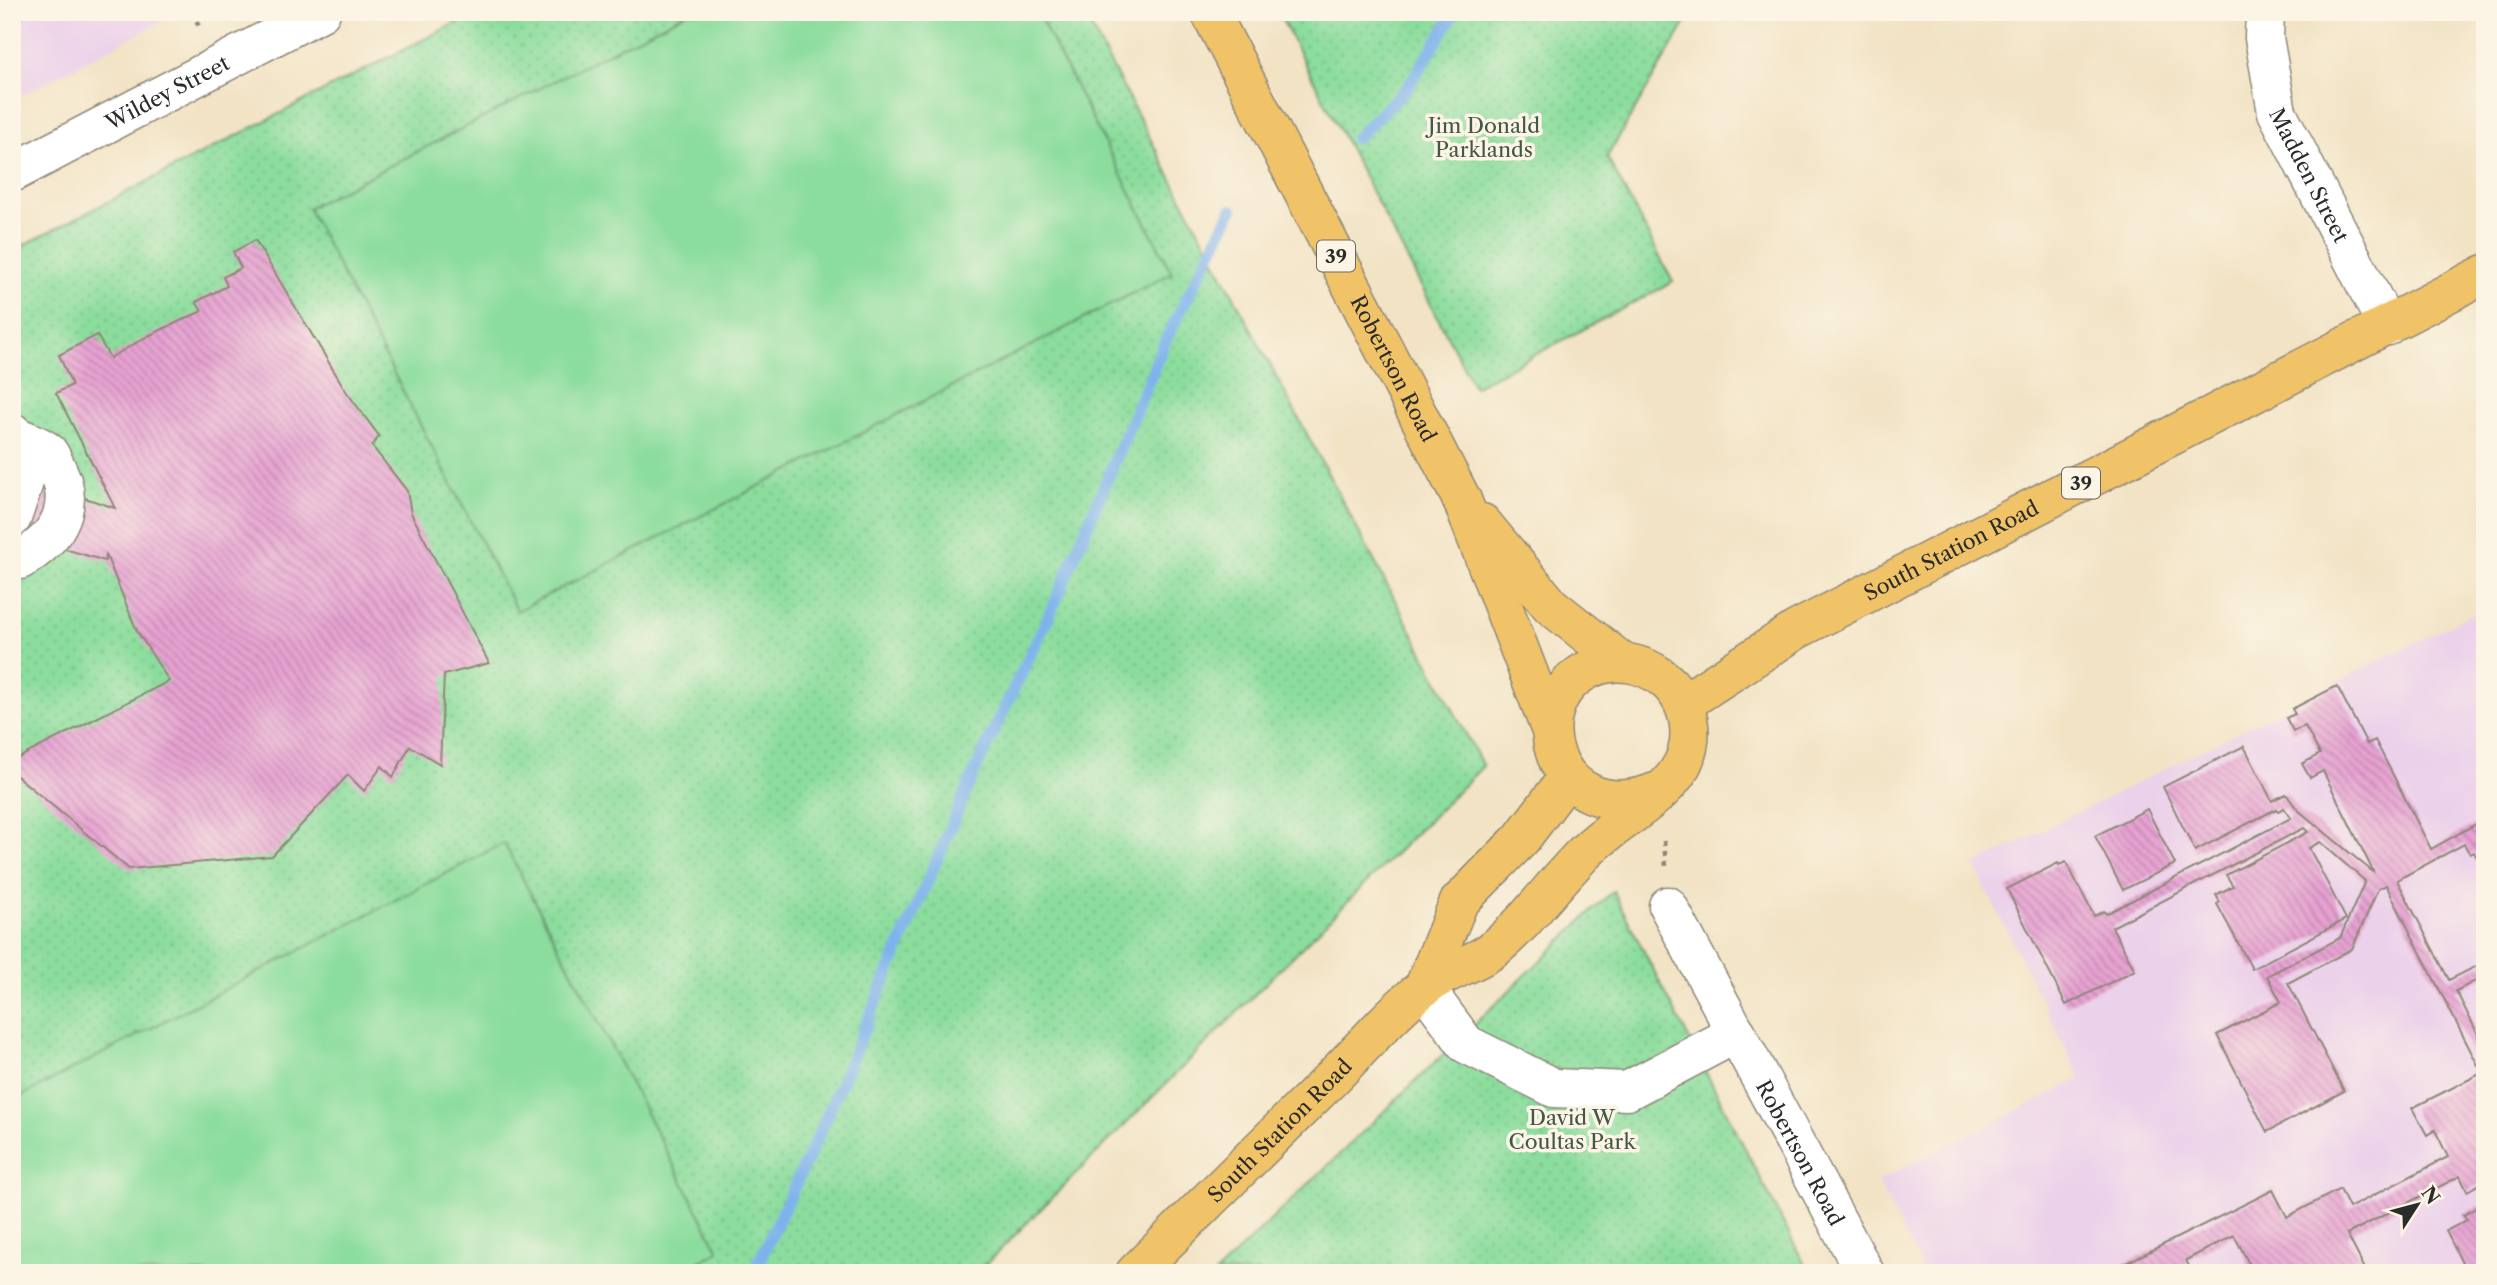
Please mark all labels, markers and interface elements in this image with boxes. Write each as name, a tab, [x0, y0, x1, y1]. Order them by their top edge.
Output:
street label: Wildey Street	[100, 49, 234, 135]
street label: Madden Street	[2264, 104, 2355, 247]
park label: Jim Donald Parklands	[1425, 113, 1540, 162]
road number: 39	[1317, 240, 1355, 272]
street label: Robertson Road	[1346, 291, 1442, 446]
road number: 39	[2062, 468, 2100, 498]
street label: South Station Road	[1859, 494, 2043, 605]
street label: South Station Road	[1202, 1053, 1357, 1207]
street label: Robertson Road	[1751, 1076, 1850, 1230]
park label: David W Coultas Park	[1508, 1105, 1636, 1154]
north arrow	[2382, 1170, 2452, 1240]
text: N	[2416, 1182, 2445, 1209]

